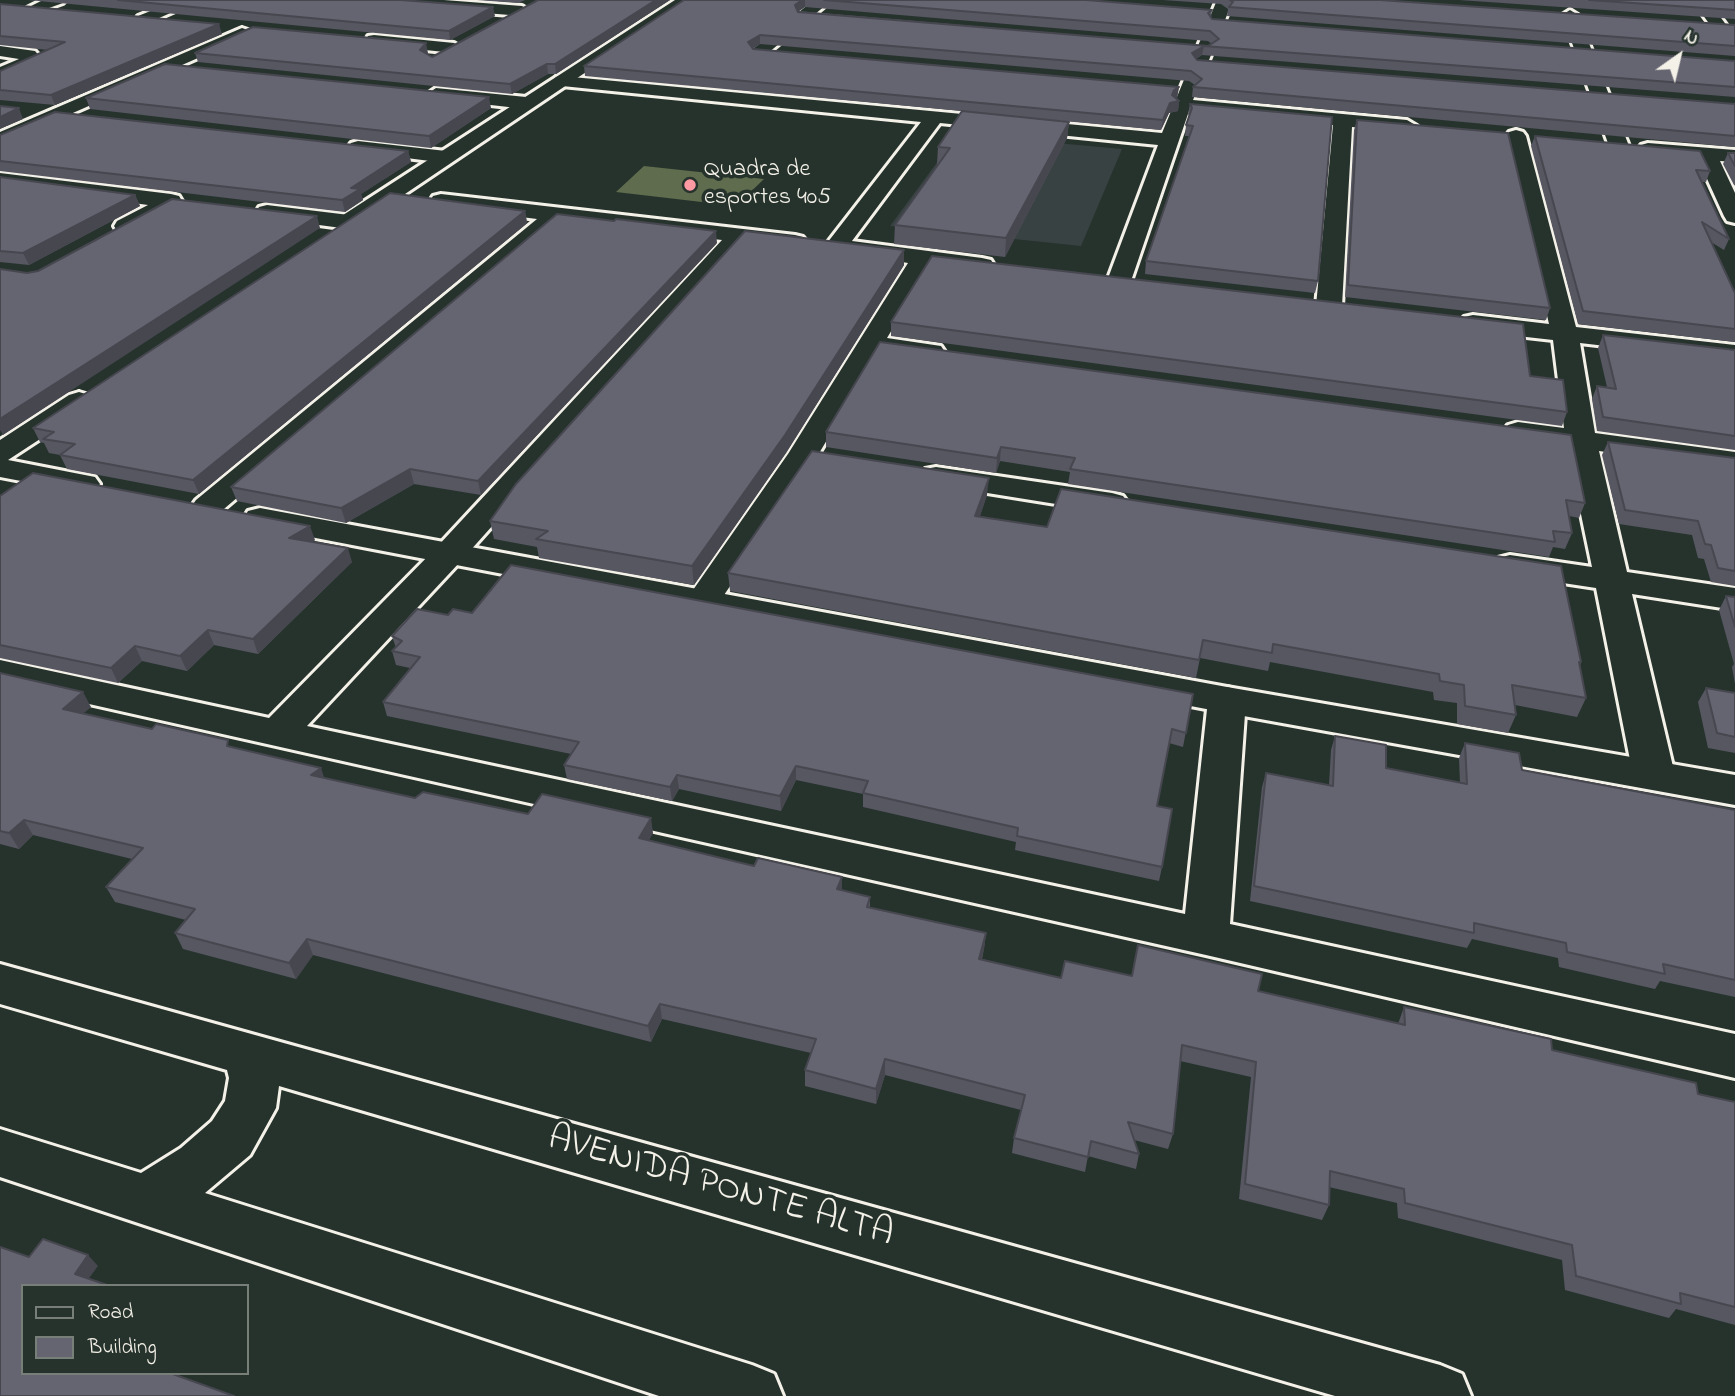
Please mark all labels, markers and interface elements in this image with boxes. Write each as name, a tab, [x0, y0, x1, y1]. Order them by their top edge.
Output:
north arrow	[1644, 21, 1714, 91]
text: N	[1678, 23, 1704, 53]
place label: Quadra de esportes 405	[704, 157, 831, 213]
marker: Quadra de esportes 405	[682, 177, 698, 193]
street label: AVENIDA PONTE ALTA	[542, 1118, 898, 1260]
legend	[21, 1284, 248, 1375]
text: Road	[88, 1298, 134, 1328]
text: Building	[88, 1333, 157, 1363]

